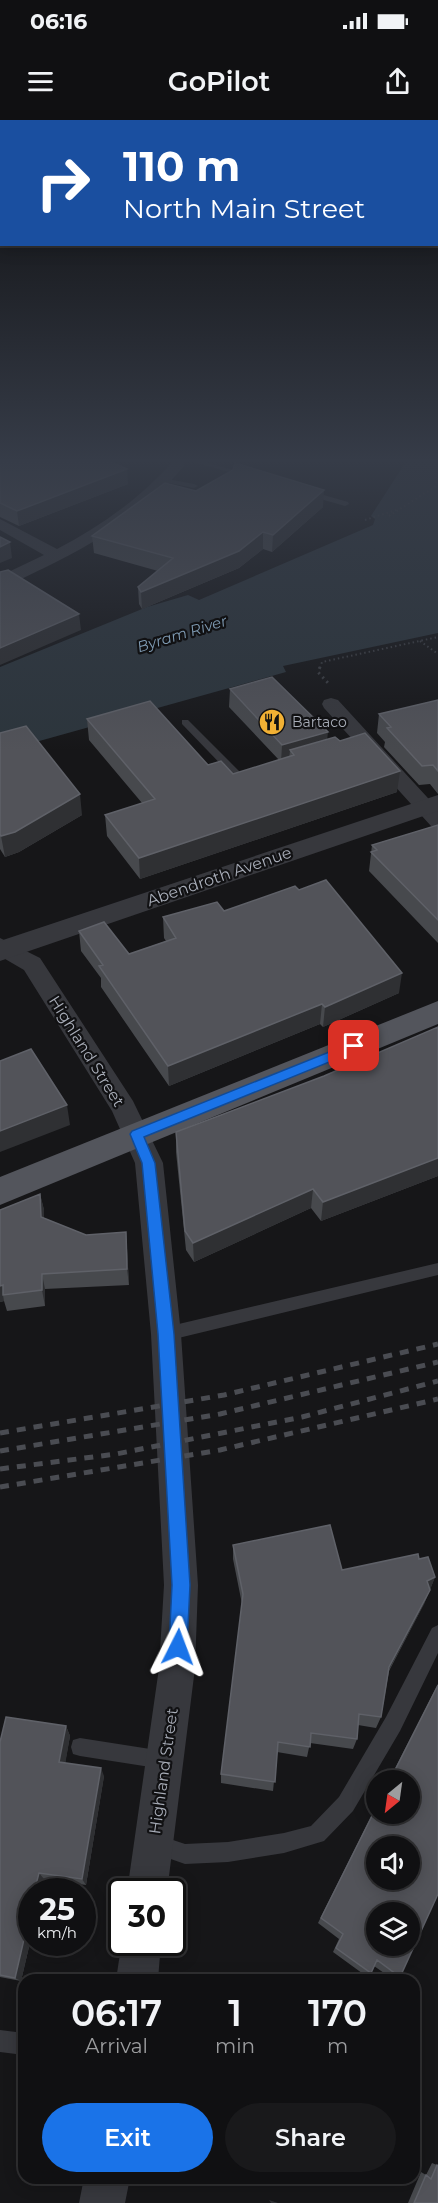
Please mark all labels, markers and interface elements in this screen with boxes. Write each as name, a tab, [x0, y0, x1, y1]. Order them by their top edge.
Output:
text: 06:16	[30, 8, 87, 35]
icon: menu	[24, 65, 57, 98]
text: GoPilot	[168, 65, 270, 98]
icon: share	[381, 65, 414, 98]
text: 110 m	[123, 140, 240, 192]
icon: right	[24, 144, 102, 222]
text: North Main Street	[123, 192, 365, 225]
water label: Byram River	[135, 611, 230, 656]
restaurant icon: Bartaco	[257, 707, 287, 737]
place label: Bartaco	[292, 713, 347, 731]
street label: Abendroth Avenue	[144, 843, 294, 910]
street label: Highland Street	[45, 992, 129, 1111]
pin	[328, 1020, 379, 1071]
icon: arrive	[337, 1029, 370, 1062]
position arrow	[146, 1615, 210, 1679]
street label: Highland Street	[145, 1706, 182, 1835]
north arrow	[366, 1770, 420, 1824]
map controls	[366, 1770, 420, 1956]
button: sound	[366, 1836, 420, 1890]
speed limit sign: 30	[108, 1878, 186, 1956]
text: 25	[39, 1891, 75, 1928]
button: layers	[366, 1902, 420, 1956]
text: km/h	[37, 1923, 77, 1942]
text: 06:17	[71, 1991, 162, 2035]
text: 1	[228, 1991, 242, 2035]
text: 170	[308, 1991, 367, 2035]
text: Arrival	[85, 2034, 148, 2058]
text: min	[215, 2034, 255, 2058]
text: m	[327, 2034, 348, 2058]
button: Exit	[42, 2103, 213, 2172]
button: Share	[225, 2103, 396, 2172]

